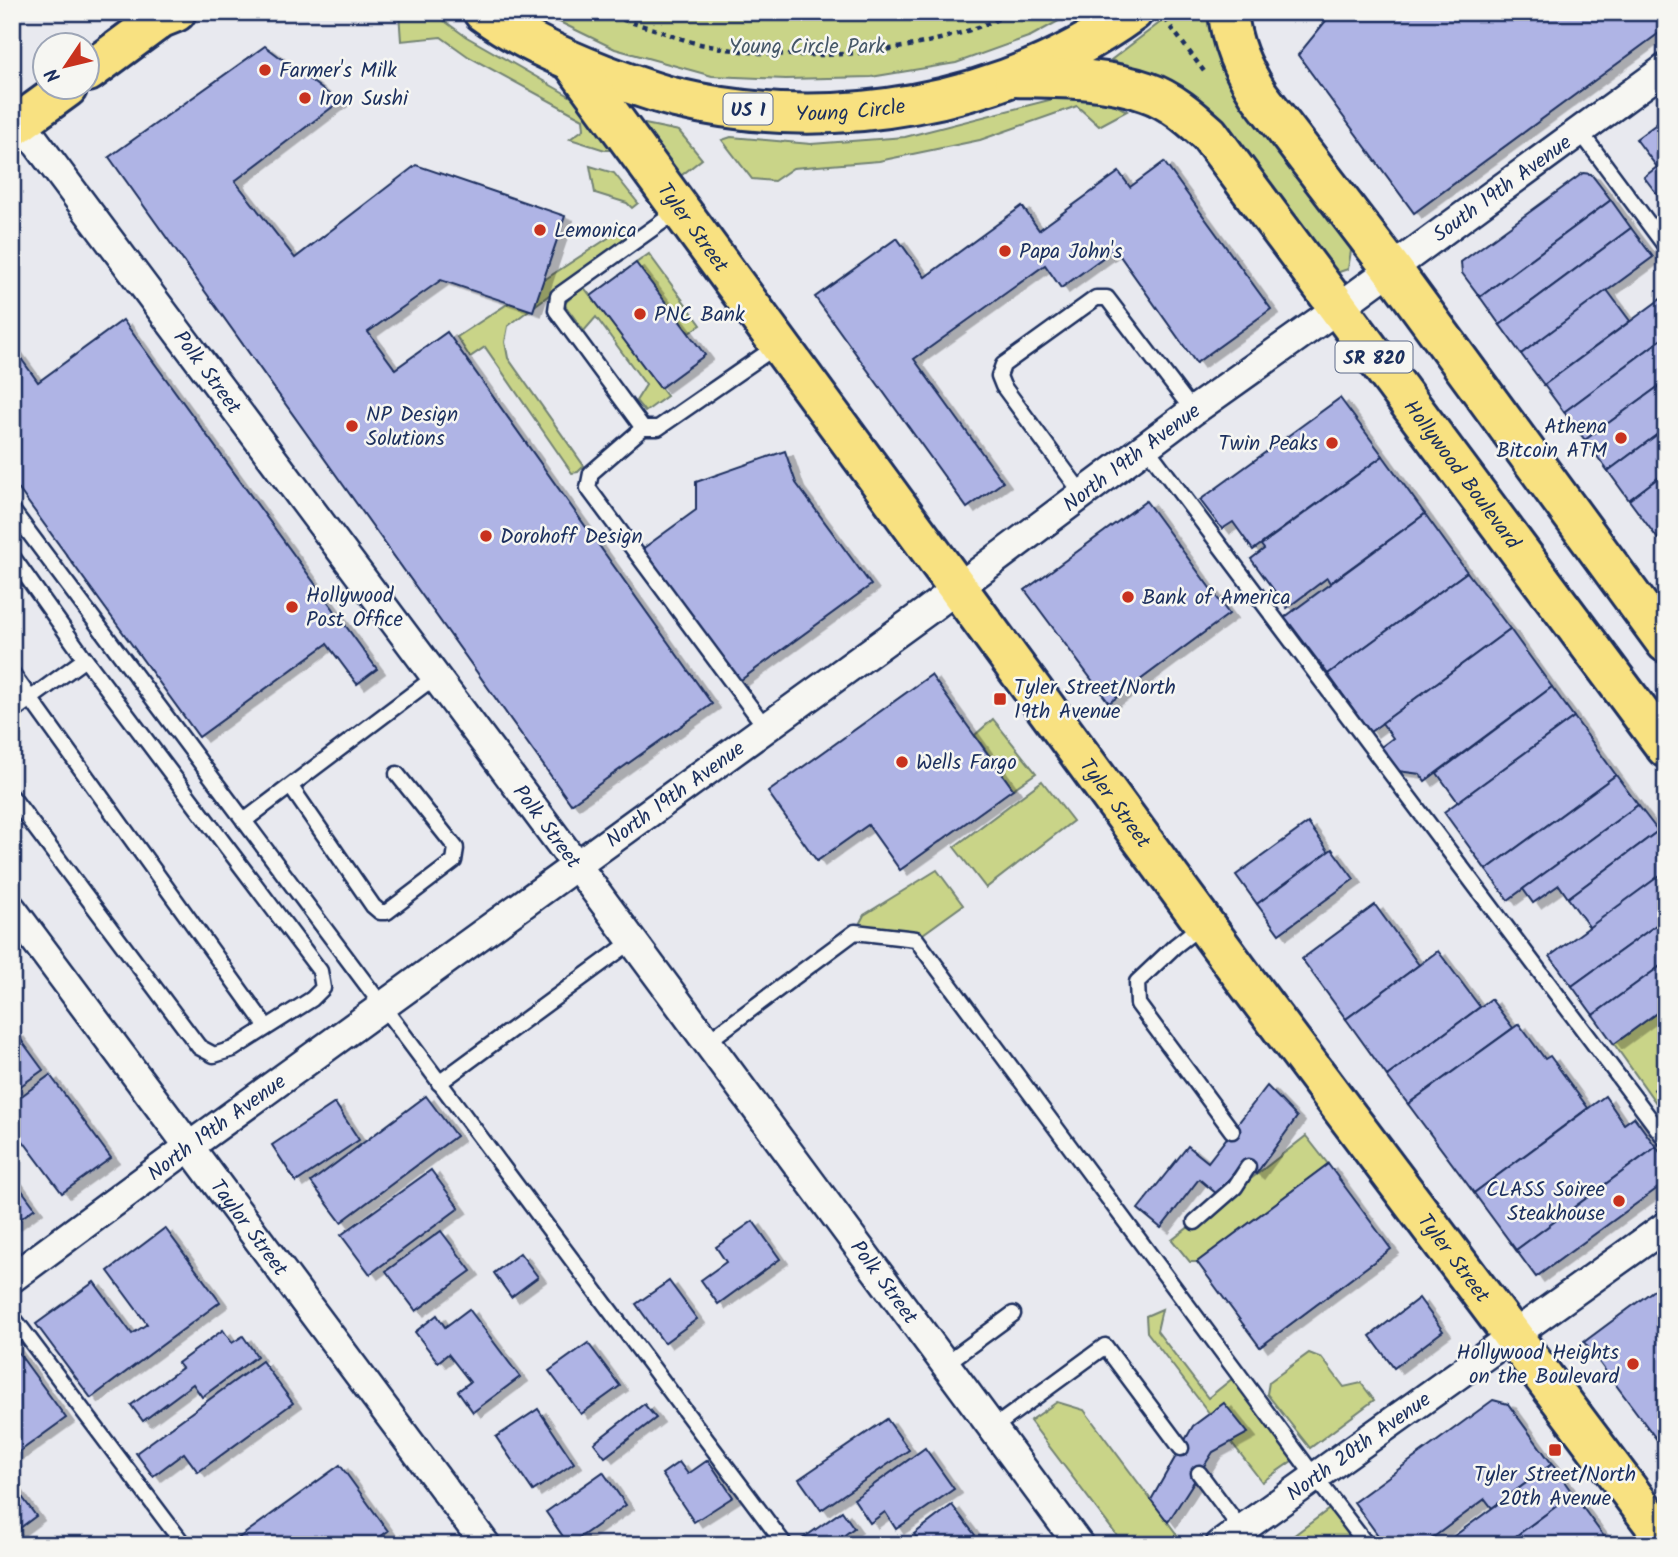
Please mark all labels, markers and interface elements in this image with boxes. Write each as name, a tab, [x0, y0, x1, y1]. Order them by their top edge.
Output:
park label: Young Circle Park	[729, 31, 885, 64]
north arrow	[32, 32, 102, 102]
place label: Farmer's Milk	[279, 55, 397, 88]
text: N	[38, 61, 69, 88]
marker: Farmer's Milk	[257, 62, 273, 78]
place label: Iron Sushi	[319, 83, 409, 116]
marker: Iron Sushi	[297, 90, 313, 106]
street label: Young Circle	[795, 90, 908, 131]
road number: US 1	[724, 94, 772, 124]
street label: South 19th Avenue	[1426, 127, 1580, 251]
street label: Tyler Street	[648, 176, 737, 281]
place label: Lemonica	[554, 215, 637, 248]
marker: Lemonica	[532, 222, 548, 238]
place label: Papa John's	[1019, 236, 1122, 269]
marker: Papa John's	[997, 243, 1013, 259]
place label: PNC Bank	[654, 299, 745, 332]
marker: PNC Bank	[632, 306, 648, 322]
street label: Polk Street	[164, 324, 250, 423]
road number: SR 820	[1336, 342, 1412, 372]
street label: Hollywood Boulevard	[1394, 393, 1528, 557]
street label: North 19th Avenue	[1056, 395, 1208, 521]
place label: NP Design Solutions	[366, 399, 458, 456]
place label: Athena Bitcoin ATM	[1496, 411, 1607, 468]
marker: NP Design Solutions	[344, 418, 360, 434]
place label: Twin Peaks	[1219, 428, 1318, 461]
marker: Athena Bitcoin ATM	[1613, 430, 1629, 446]
marker: Twin Peaks	[1324, 435, 1340, 451]
place label: Dorohoff Design	[500, 521, 643, 554]
marker: Dorohoff Design	[478, 528, 494, 544]
place label: Hollywood Post Office	[306, 580, 404, 637]
place label: Bank of America	[1142, 582, 1291, 615]
marker: Bank of America	[1120, 589, 1136, 605]
marker: Hollywood Post Office	[284, 599, 300, 615]
place label: Tyler Street/North 19th Avenue	[1014, 672, 1176, 729]
marker: Tyler Street/North 19th Avenue	[992, 691, 1008, 707]
street label: North 19th Avenue	[599, 733, 753, 857]
place label: Wells Fargo	[916, 747, 1017, 780]
street label: Tyler Street	[1070, 752, 1159, 856]
marker: Wells Fargo	[894, 754, 910, 770]
street label: Polk Street	[504, 778, 589, 877]
street label: North 19th Avenue	[141, 1066, 294, 1190]
street label: Taylor Street	[201, 1173, 296, 1285]
place label: CLASS Soiree Steakhouse	[1486, 1174, 1606, 1231]
marker: CLASS Soiree Steakhouse	[1611, 1193, 1627, 1209]
street label: Tyler Street	[1408, 1207, 1498, 1311]
street label: Polk Street	[841, 1234, 926, 1333]
place label: Hollywood Heights on the Boulevard	[1456, 1337, 1620, 1394]
marker: Hollywood Heights on the Boulevard	[1625, 1356, 1641, 1372]
street label: North 20th Avenue	[1280, 1384, 1439, 1510]
marker: Tyler Street/North 20th Avenue	[1547, 1442, 1563, 1458]
place label: Tyler Street/North 20th Avenue	[1474, 1459, 1636, 1516]

